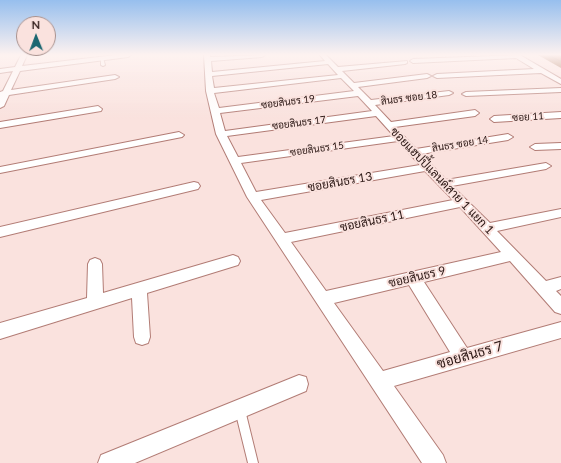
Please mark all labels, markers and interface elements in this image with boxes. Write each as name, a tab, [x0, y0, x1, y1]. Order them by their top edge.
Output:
north arrow	[16, 16, 56, 56]
text: N	[31, 18, 40, 31]
street label: สินธร ซอย 18	[380, 89, 438, 107]
street label: ซอยสินธร 19	[260, 93, 316, 111]
street label: ซอย 11	[512, 110, 544, 124]
street label: ซอยสินธร 17	[271, 114, 327, 132]
street label: ซอยแฮปปี้แลนด์สาย 1 แยก 1	[387, 125, 497, 237]
street label: สินธร ซอย 14	[431, 134, 489, 154]
street label: ซอยสินธร 15	[289, 139, 345, 159]
street label: ซอยสินธร 13	[307, 169, 373, 195]
street label: ซอยสินธร 11	[339, 207, 405, 235]
street label: ซอยสินธร 9	[387, 263, 447, 291]
street label: ซอยสินธร 7	[435, 338, 505, 372]

